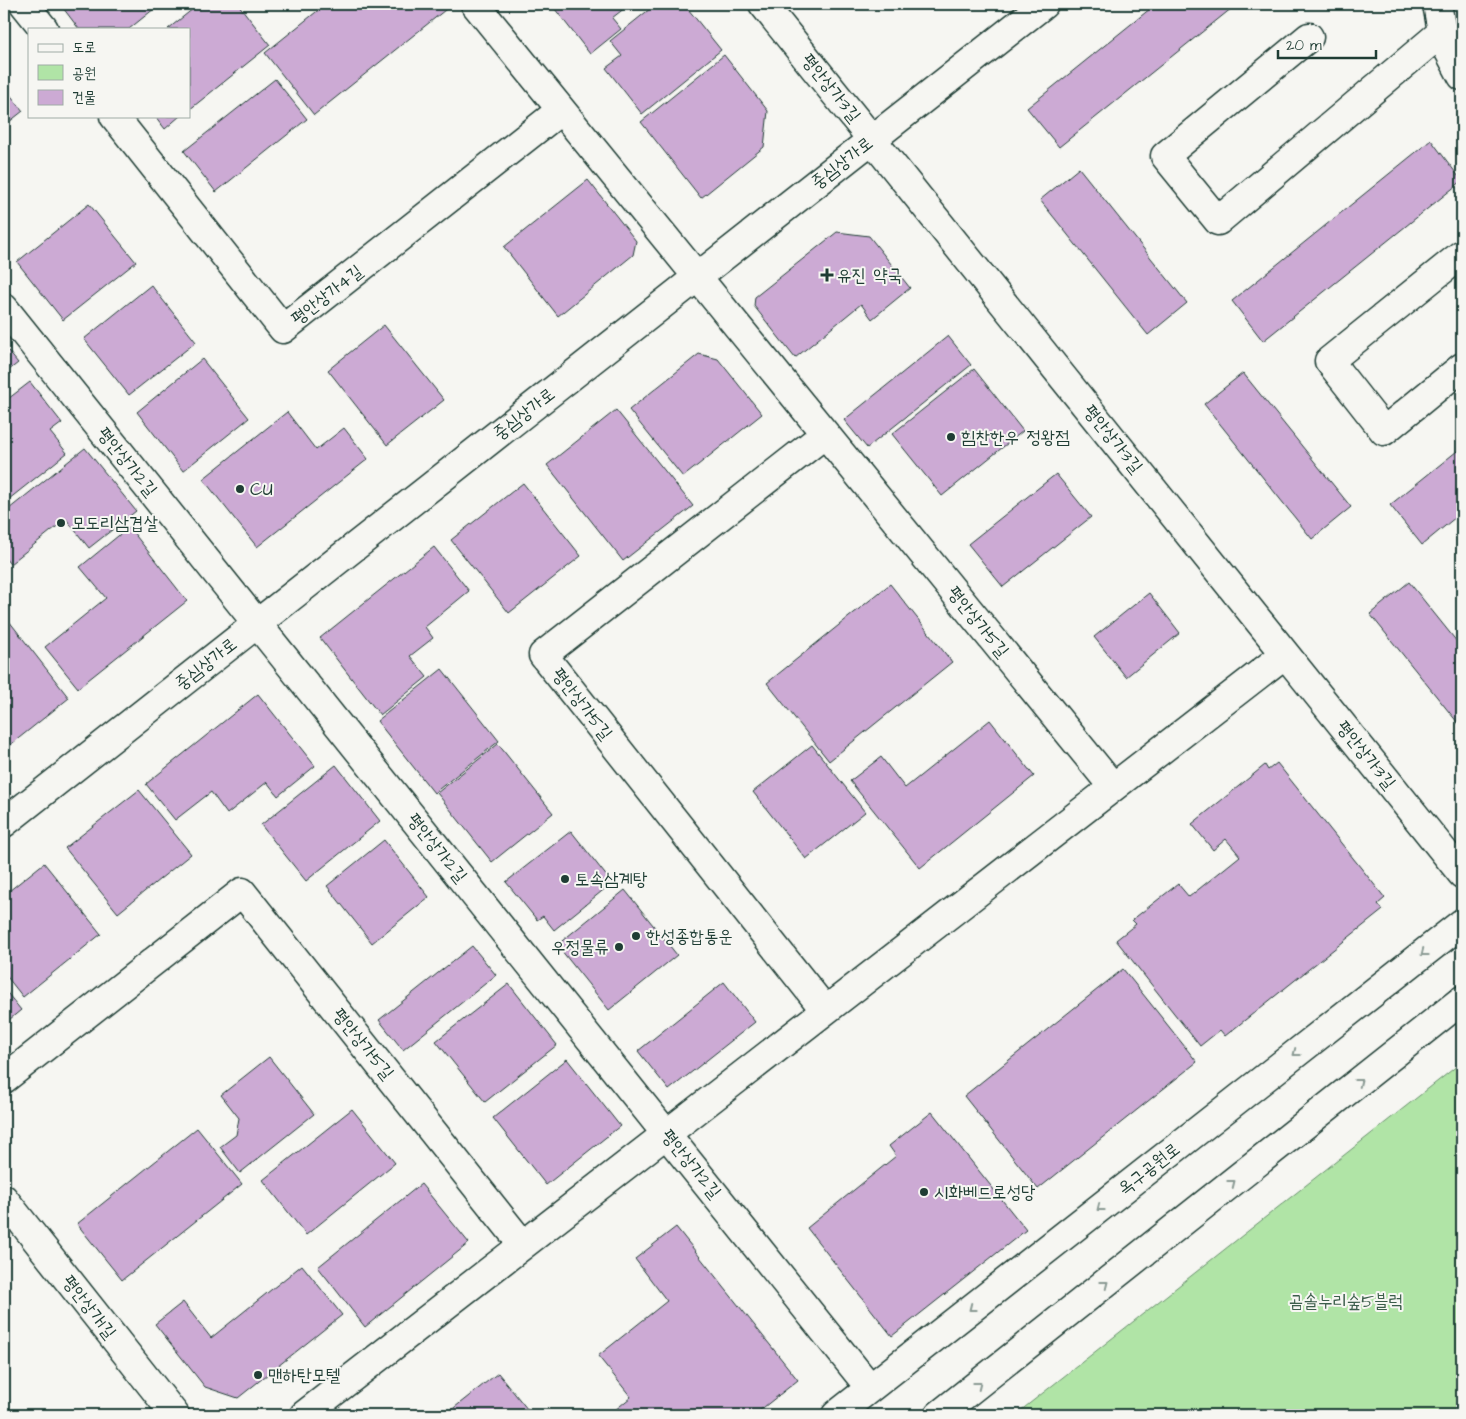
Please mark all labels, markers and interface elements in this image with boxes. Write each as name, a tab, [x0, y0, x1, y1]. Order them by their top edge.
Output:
legend	[28, 28, 190, 118]
scale bar	[1278, 28, 1376, 60]
text: 20 m	[1286, 35, 1322, 56]
text: 도로	[72, 37, 96, 58]
street label: 평안상가3길	[796, 48, 867, 128]
text: 공원	[72, 63, 96, 84]
text: 건물	[72, 87, 96, 108]
street label: 중심상가로	[806, 131, 878, 195]
street label: 평안상가4길	[286, 259, 368, 331]
place label: 유진 약국	[837, 263, 902, 288]
marker: 유진 약국	[821, 269, 833, 281]
street label: 중심상가로	[488, 382, 560, 446]
street label: 평안상가3길	[1078, 399, 1149, 479]
street label: 평안상가2길	[91, 422, 163, 502]
place label: 힘찬한우 정왕점	[961, 425, 1070, 450]
marker: 힘찬한우 정왕점	[945, 431, 957, 443]
place label: CU	[250, 477, 273, 502]
marker: CU	[234, 483, 246, 495]
place label: 모도리삼겹살	[71, 511, 158, 536]
marker: 모도리삼겹살	[55, 517, 67, 529]
street label: 평안상가5길	[941, 581, 1015, 663]
street label: 중심상가로	[170, 632, 242, 696]
street label: 평안상가5길	[546, 663, 618, 746]
street label: 평안상가3길	[1331, 715, 1402, 795]
street label: 평안상가2길	[401, 808, 473, 888]
place label: 토속삼계탕	[575, 867, 648, 892]
marker: 토속삼계탕	[559, 873, 571, 885]
place label: 한성종합통운	[646, 924, 733, 949]
marker: 한성종합통운	[630, 930, 642, 942]
place label: 우정물류	[551, 935, 609, 960]
marker: 우정물류	[613, 941, 625, 953]
one-way arrow	[1421, 947, 1430, 955]
street label: 평안상가5길	[326, 1003, 400, 1085]
one-way arrow	[1293, 1048, 1302, 1056]
one-way arrow	[1354, 1078, 1363, 1087]
street label: 평안상가2길	[655, 1124, 727, 1204]
street label: 옥구공원로	[1113, 1137, 1185, 1201]
place label: 시화베드로성당	[934, 1180, 1036, 1205]
one-way arrow	[1226, 1180, 1235, 1188]
marker: 시화베드로성당	[918, 1186, 930, 1198]
one-way arrow	[1096, 1202, 1105, 1211]
street label: 평안상가1길	[56, 1270, 122, 1345]
one-way arrow	[1099, 1281, 1108, 1289]
park label: 곰솔누리숲5블럭	[1289, 1289, 1403, 1314]
one-way arrow	[968, 1302, 978, 1311]
place label: 맨하탄모텔	[268, 1363, 340, 1388]
marker: 맨하탄모텔	[252, 1369, 264, 1381]
one-way arrow	[972, 1381, 981, 1390]

